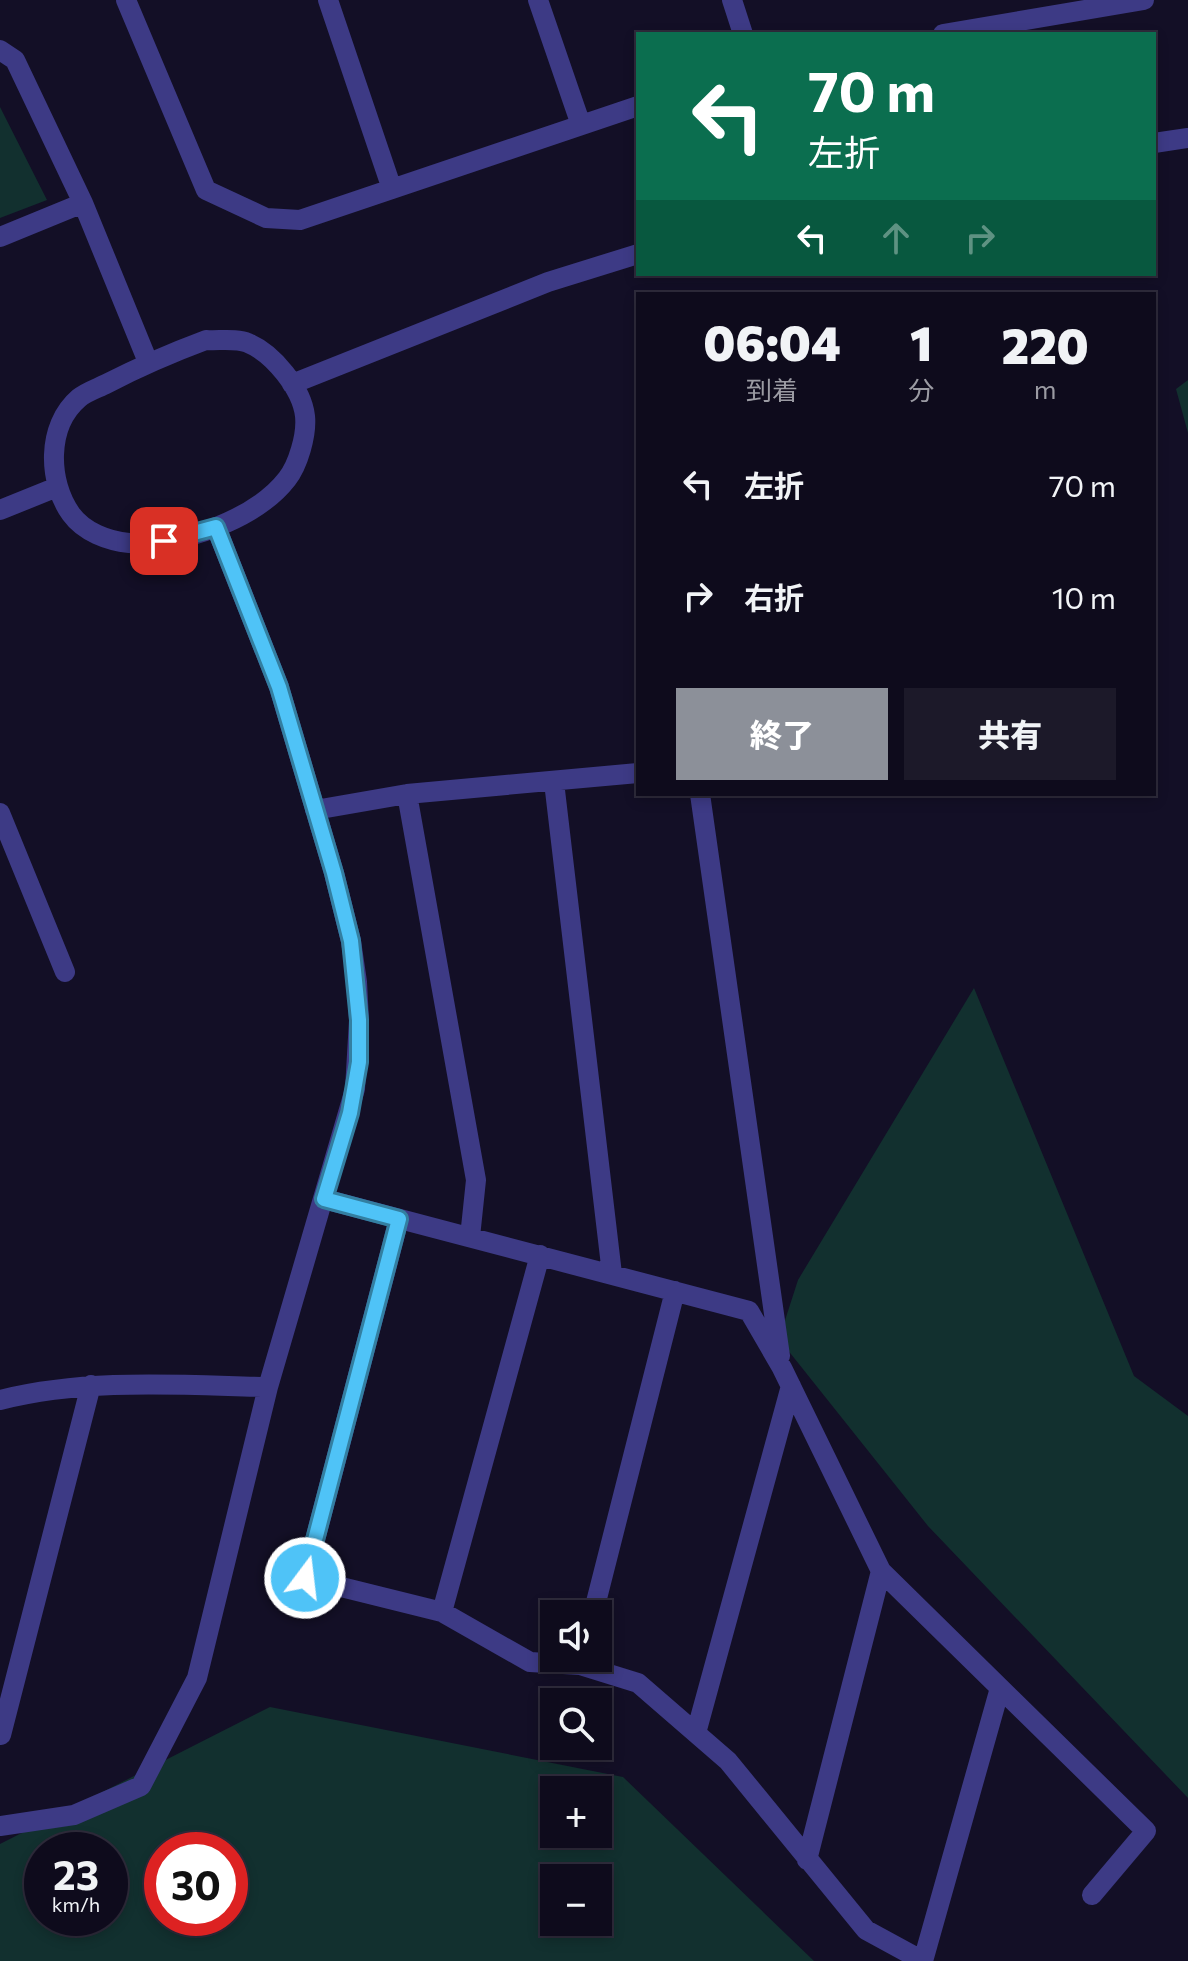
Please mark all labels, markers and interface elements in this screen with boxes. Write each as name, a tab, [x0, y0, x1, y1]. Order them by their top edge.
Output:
text: 70 m	[808, 55, 935, 124]
icon: left	[676, 64, 780, 168]
text: 左折	[808, 129, 880, 173]
icon: left	[790, 216, 834, 260]
icon: ahead	[874, 216, 918, 260]
icon: right	[958, 216, 1002, 260]
text: 06:04	[703, 312, 841, 371]
text: 1	[910, 312, 932, 371]
text: 220	[1001, 315, 1089, 374]
text: m	[1034, 373, 1056, 404]
text: 到着	[746, 374, 798, 405]
text: 分	[908, 374, 934, 405]
icon: left	[676, 462, 720, 506]
text: 左折	[744, 466, 804, 503]
text: 70 m	[1049, 466, 1116, 503]
pin	[130, 507, 198, 575]
icon: arrive	[142, 519, 186, 563]
icon: right	[676, 574, 720, 618]
text: 右折	[744, 578, 804, 615]
text: 10 m	[1052, 578, 1116, 615]
button: 終了	[676, 688, 888, 780]
button: 共有	[904, 688, 1116, 780]
position arrow	[263, 1536, 347, 1620]
map controls	[540, 1600, 612, 1936]
button: sound	[540, 1600, 612, 1672]
button: search	[540, 1688, 612, 1760]
button: +	[540, 1776, 612, 1848]
speed limit sign: 30	[144, 1832, 248, 1936]
text: 23	[53, 1849, 99, 1898]
button: −	[540, 1864, 612, 1936]
text: km/h	[52, 1892, 100, 1916]

